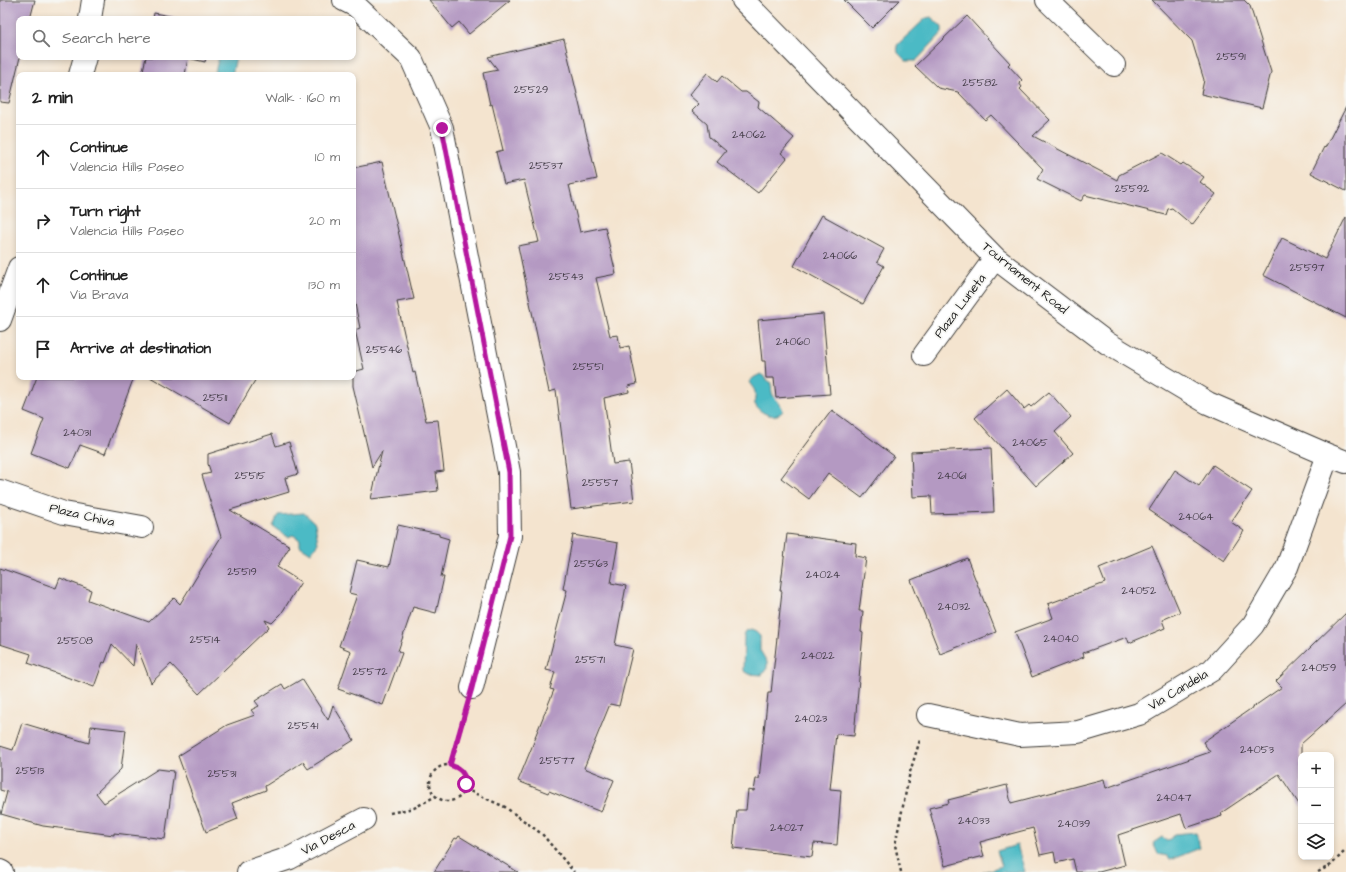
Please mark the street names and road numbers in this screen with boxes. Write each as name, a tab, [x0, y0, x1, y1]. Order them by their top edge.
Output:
street label: Tournament Road	[978, 238, 1072, 319]
street label: Plaza Luneta	[930, 270, 990, 342]
street label: Plaza Chiva	[48, 499, 117, 531]
street label: Via Candela	[1145, 665, 1212, 715]
street label: Via Desca	[298, 816, 359, 860]

